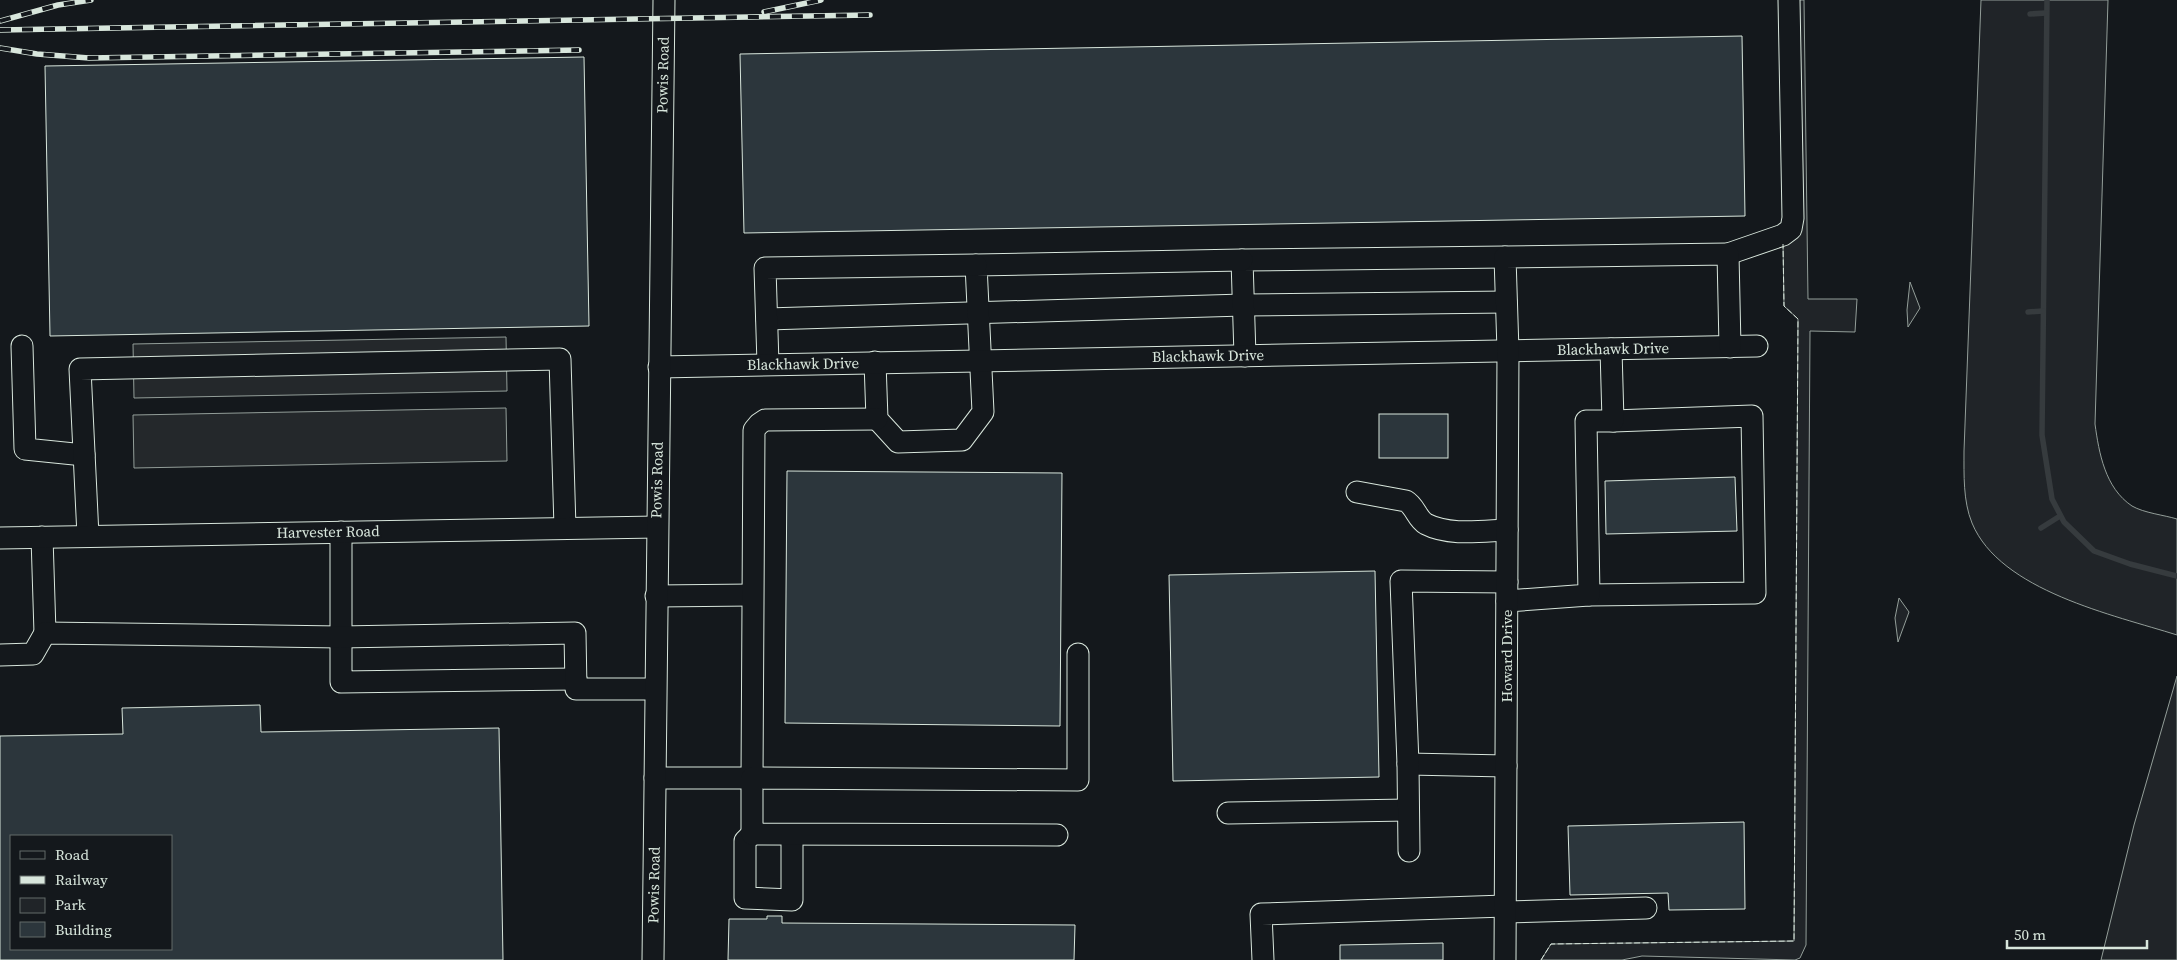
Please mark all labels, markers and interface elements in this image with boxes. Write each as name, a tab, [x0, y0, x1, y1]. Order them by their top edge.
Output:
street label: Powis Road	[651, 36, 674, 114]
street label: Blackhawk Drive	[1557, 337, 1669, 360]
street label: Blackhawk Drive	[1152, 344, 1264, 367]
street label: Blackhawk Drive	[747, 352, 859, 375]
street label: Powis Road	[645, 441, 668, 519]
street label: Harvester Road	[276, 520, 380, 543]
street label: Howard Drive	[1496, 609, 1517, 702]
legend	[10, 835, 172, 950]
text: Road	[55, 844, 89, 865]
street label: Powis Road	[642, 846, 665, 924]
text: Railway	[55, 869, 108, 890]
text: Park	[55, 894, 87, 915]
scale bar	[2007, 918, 2147, 950]
text: Building	[55, 919, 112, 940]
text: 50 m	[2014, 924, 2046, 945]

